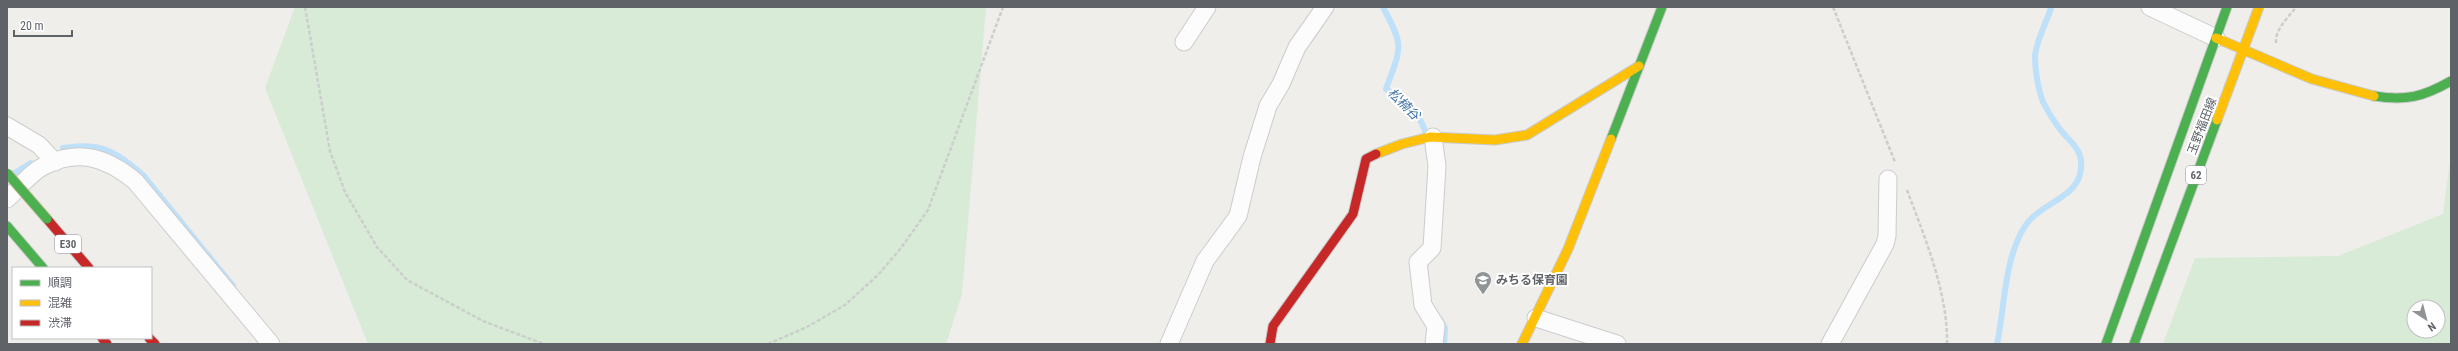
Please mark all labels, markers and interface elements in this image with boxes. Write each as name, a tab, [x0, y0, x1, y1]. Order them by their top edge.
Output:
scale bar	[14, 12, 72, 38]
text: 20 m	[20, 19, 44, 33]
water label: 松楠谷	[1385, 85, 1424, 124]
street label: 玉野福田線	[2185, 95, 2219, 157]
road number: 62	[2186, 166, 2206, 184]
road number: E30	[55, 235, 81, 253]
legend	[12, 267, 152, 339]
school or university icon: みちる保育園	[1473, 270, 1493, 295]
place label: みちる保育園	[1496, 273, 1568, 287]
text: 順調	[48, 276, 72, 290]
text: 混雑	[48, 296, 72, 310]
north arrow	[2406, 299, 2446, 339]
text: 渋滞	[48, 316, 72, 330]
text: N	[2425, 319, 2438, 334]

